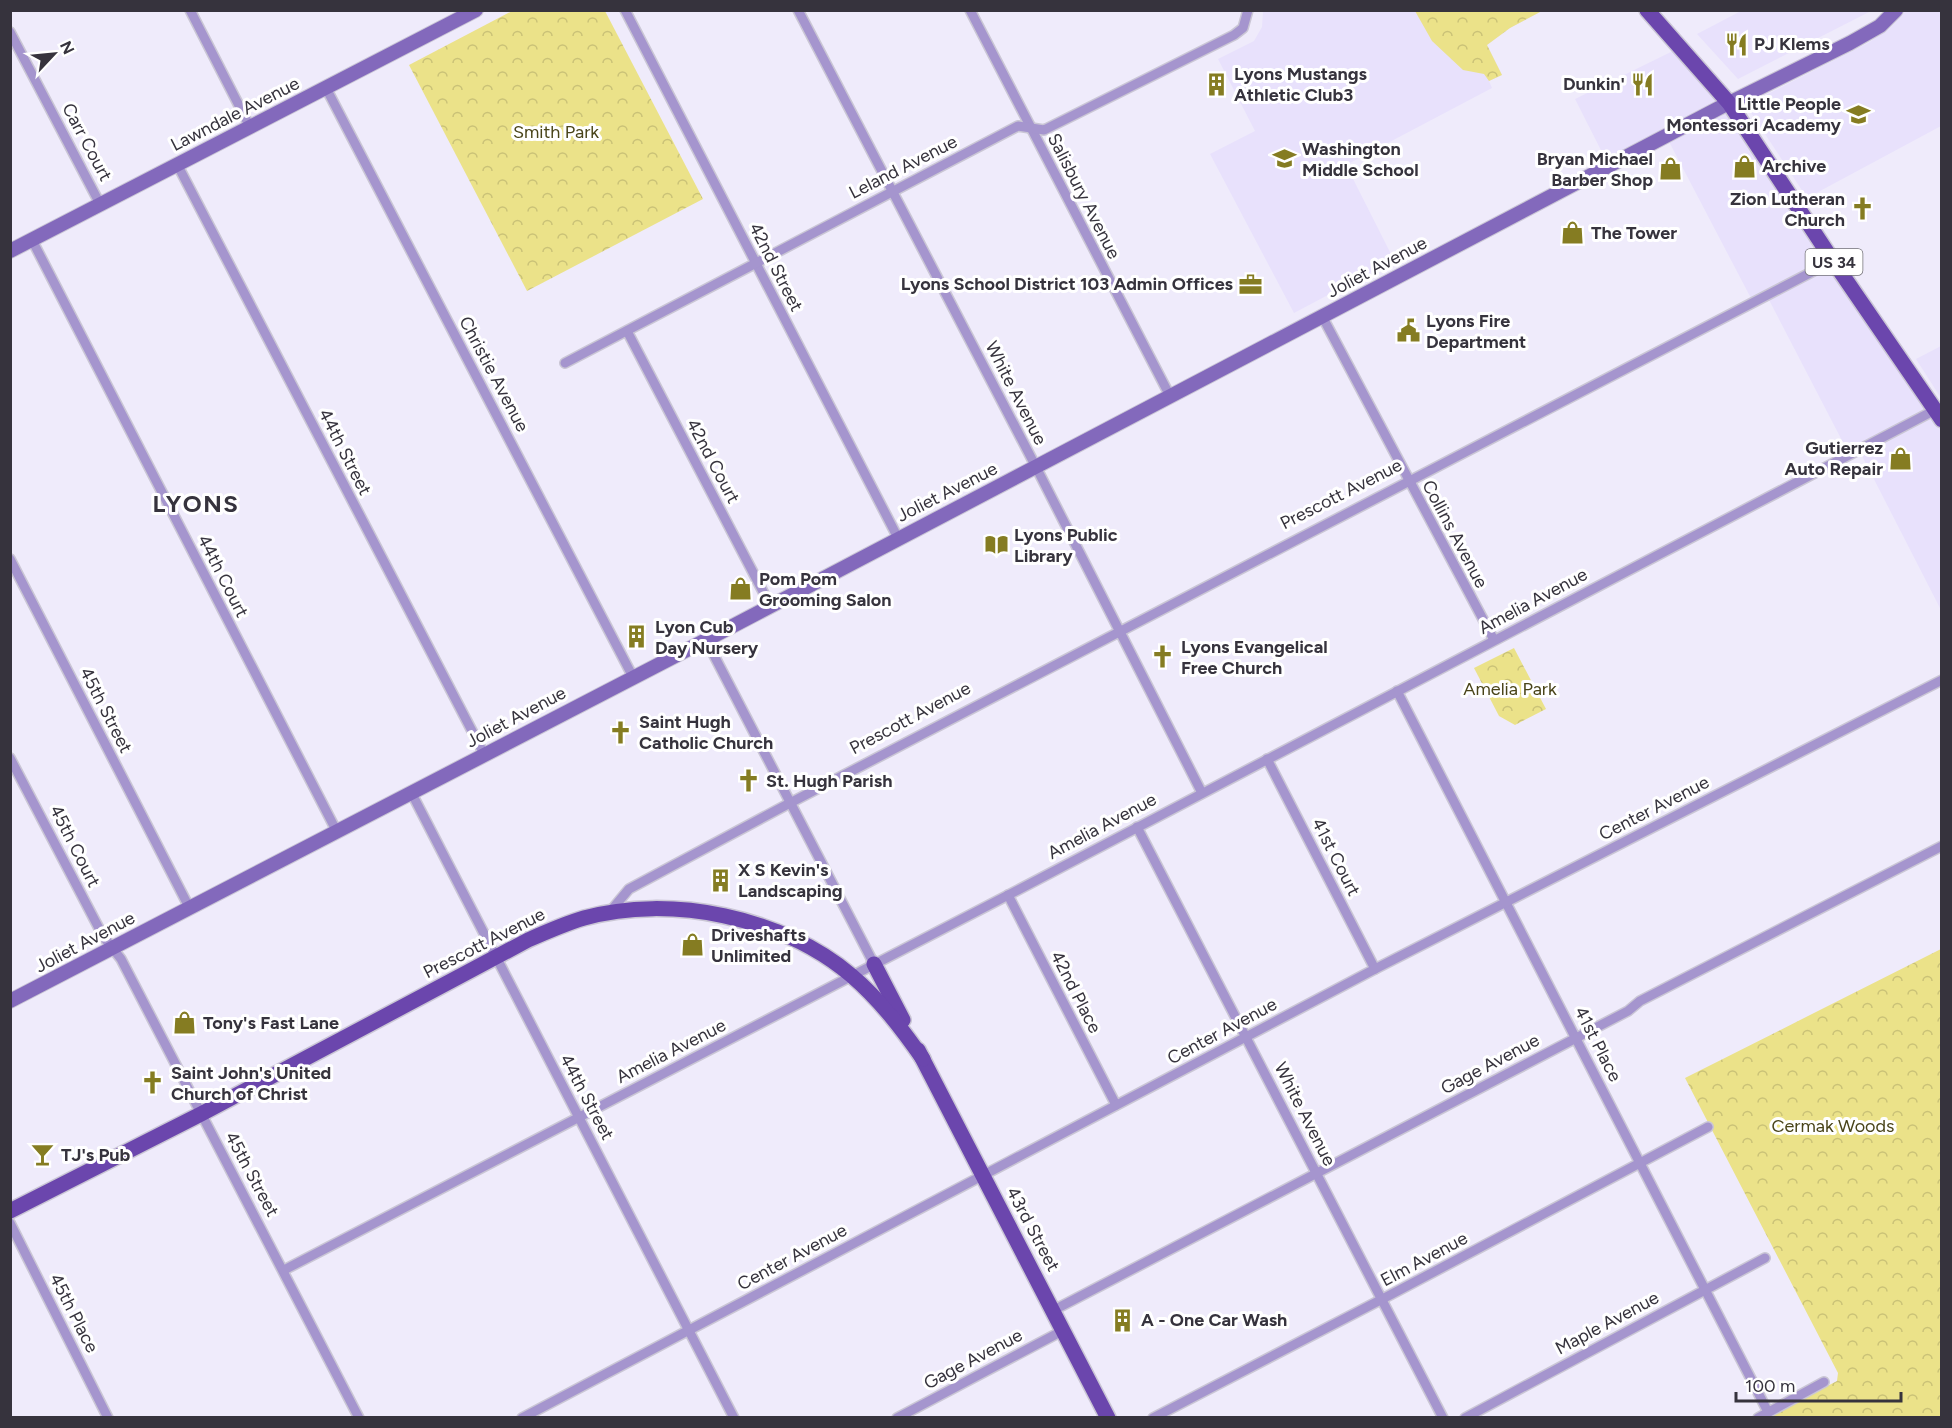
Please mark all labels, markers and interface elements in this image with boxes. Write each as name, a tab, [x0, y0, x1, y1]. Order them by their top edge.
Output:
north arrow	[24, 24, 84, 84]
restaurant icon: PJ Klems	[1723, 31, 1749, 57]
place label: PJ Klems	[1754, 33, 1830, 55]
text: N	[56, 38, 78, 57]
place label: Lyons Mustangs Athletic Club3	[1234, 63, 1368, 106]
building icon: Lyons Mustangs Athletic Club3	[1203, 71, 1229, 97]
restaurant icon: Dunkin'	[1630, 71, 1656, 97]
street label: Lawndale Avenue	[167, 72, 303, 156]
place label: Dunkin'	[1563, 73, 1625, 95]
place label: Little People Montessori Academy	[1666, 93, 1842, 136]
street label: Carr Court	[57, 99, 117, 185]
school or university icon: Little People Montessori Academy	[1846, 101, 1872, 127]
park label: Smith Park	[513, 121, 599, 143]
street label: Salisbury Avenue	[1043, 129, 1125, 263]
street label: Leland Avenue	[845, 130, 961, 204]
place label: Washington Middle School	[1302, 138, 1419, 181]
school or university icon: Washington Middle School	[1271, 146, 1297, 172]
place label: Bryan Michael Barber Shop	[1537, 148, 1653, 191]
shop icon: Archive	[1731, 153, 1757, 179]
place label: Archive	[1762, 155, 1826, 177]
shop icon: Bryan Michael Barber Shop	[1658, 156, 1684, 182]
place label: Zion Lutheran Church	[1730, 188, 1845, 231]
church icon: Zion Lutheran Church	[1850, 196, 1876, 222]
street label: 42nd Street	[744, 219, 808, 315]
shop icon: The Tower	[1560, 220, 1586, 246]
place label: The Tower	[1591, 222, 1677, 244]
street label: Joliet Avenue	[1323, 231, 1431, 302]
road number: US 34	[1806, 249, 1862, 275]
office icon: Lyons School District 103 Admin Offices	[1238, 271, 1264, 297]
place label: Lyons School District 103 Admin Offices	[901, 273, 1234, 295]
place label: Lyons Fire Department	[1426, 310, 1526, 353]
street label: Christie Avenue	[454, 312, 534, 436]
public building icon: Lyons Fire Department	[1395, 318, 1421, 344]
street label: White Avenue	[980, 337, 1052, 449]
street label: 44th Street	[314, 405, 376, 499]
street label: 42nd Court	[682, 415, 745, 507]
place label: Gutierrez Auto Repair	[1785, 437, 1883, 480]
shop icon: Gutierrez Auto Repair	[1888, 445, 1914, 471]
street label: Prescott Avenue	[1276, 454, 1406, 534]
street label: Joliet Avenue	[893, 457, 1001, 527]
street label: Collins Avenue	[1417, 476, 1493, 592]
district label: LYONS	[153, 489, 239, 518]
place label: Lyons Public Library	[1014, 524, 1118, 567]
street label: 44th Court	[193, 531, 253, 621]
library icon: Lyons Public Library	[983, 532, 1009, 558]
street label: Amelia Avenue	[1475, 563, 1591, 639]
place label: Pom Pom Grooming Salon	[759, 568, 891, 611]
shop icon: Pom Pom Grooming Salon	[728, 576, 754, 602]
place label: Lyon Cub Day Nursery	[655, 616, 759, 659]
building icon: Lyon Cub Day Nursery	[624, 624, 650, 650]
place label: Lyons Evangelical Free Church	[1181, 636, 1328, 679]
church icon: Lyons Evangelical Free Church	[1150, 644, 1176, 670]
street label: 45th Street	[75, 663, 137, 757]
street label: Prescott Avenue	[846, 677, 974, 759]
park label: Amelia Park	[1463, 678, 1557, 700]
street label: Joliet Avenue	[462, 681, 570, 752]
place label: Saint Hugh Catholic Church	[639, 711, 773, 754]
church icon: Saint Hugh Catholic Church	[608, 719, 634, 745]
church icon: St. Hugh Parish	[735, 768, 761, 794]
place label: St. Hugh Parish	[766, 770, 892, 792]
street label: Center Avenue	[1595, 771, 1713, 845]
street label: Amelia Avenue	[1044, 788, 1160, 864]
street label: 45th Court	[45, 801, 105, 891]
street label: 41st Court	[1307, 814, 1365, 900]
place label: X S Kevin's Landscaping	[738, 859, 843, 902]
building icon: X S Kevin's Landscaping	[707, 867, 733, 893]
street label: Prescott Avenue	[419, 903, 549, 983]
street label: Joliet Avenue	[31, 906, 139, 977]
place label: Driveshafts Unlimited	[711, 924, 806, 967]
shop icon: Driveshafts Unlimited	[680, 932, 706, 958]
street label: 42nd Place	[1046, 947, 1106, 1037]
street label: Center Avenue	[1163, 993, 1281, 1069]
street label: 41st Place	[1570, 1003, 1626, 1085]
shop icon: Tony's Fast Lane	[172, 1010, 198, 1036]
place label: Tony's Fast Lane	[203, 1012, 339, 1034]
street label: Amelia Avenue	[613, 1014, 730, 1088]
street label: Gage Avenue	[1437, 1029, 1543, 1099]
street label: 44th Street	[555, 1050, 619, 1144]
street label: White Avenue	[1269, 1058, 1341, 1170]
place label: Saint John's United Church of Christ	[171, 1062, 331, 1105]
church icon: Saint John's United Church of Christ	[140, 1070, 166, 1096]
park label: Cermak Woods	[1772, 1115, 1894, 1137]
street label: 45th Street	[220, 1128, 284, 1220]
bar icon: TJ's Pub	[30, 1142, 56, 1168]
place label: TJ's Pub	[61, 1144, 131, 1166]
street label: 43rd Street	[1002, 1183, 1065, 1275]
street label: Center Avenue	[733, 1219, 851, 1295]
street label: Elm Avenue	[1377, 1227, 1471, 1291]
street label: 45th Place	[45, 1270, 103, 1356]
street label: Maple Avenue	[1551, 1286, 1663, 1360]
building icon: A - One Car Wash	[1110, 1307, 1136, 1333]
place label: A - One Car Wash	[1141, 1309, 1287, 1331]
street label: Gage Avenue	[920, 1324, 1026, 1394]
scale bar	[1736, 1365, 1901, 1403]
text: 100 m	[1745, 1375, 1795, 1397]

